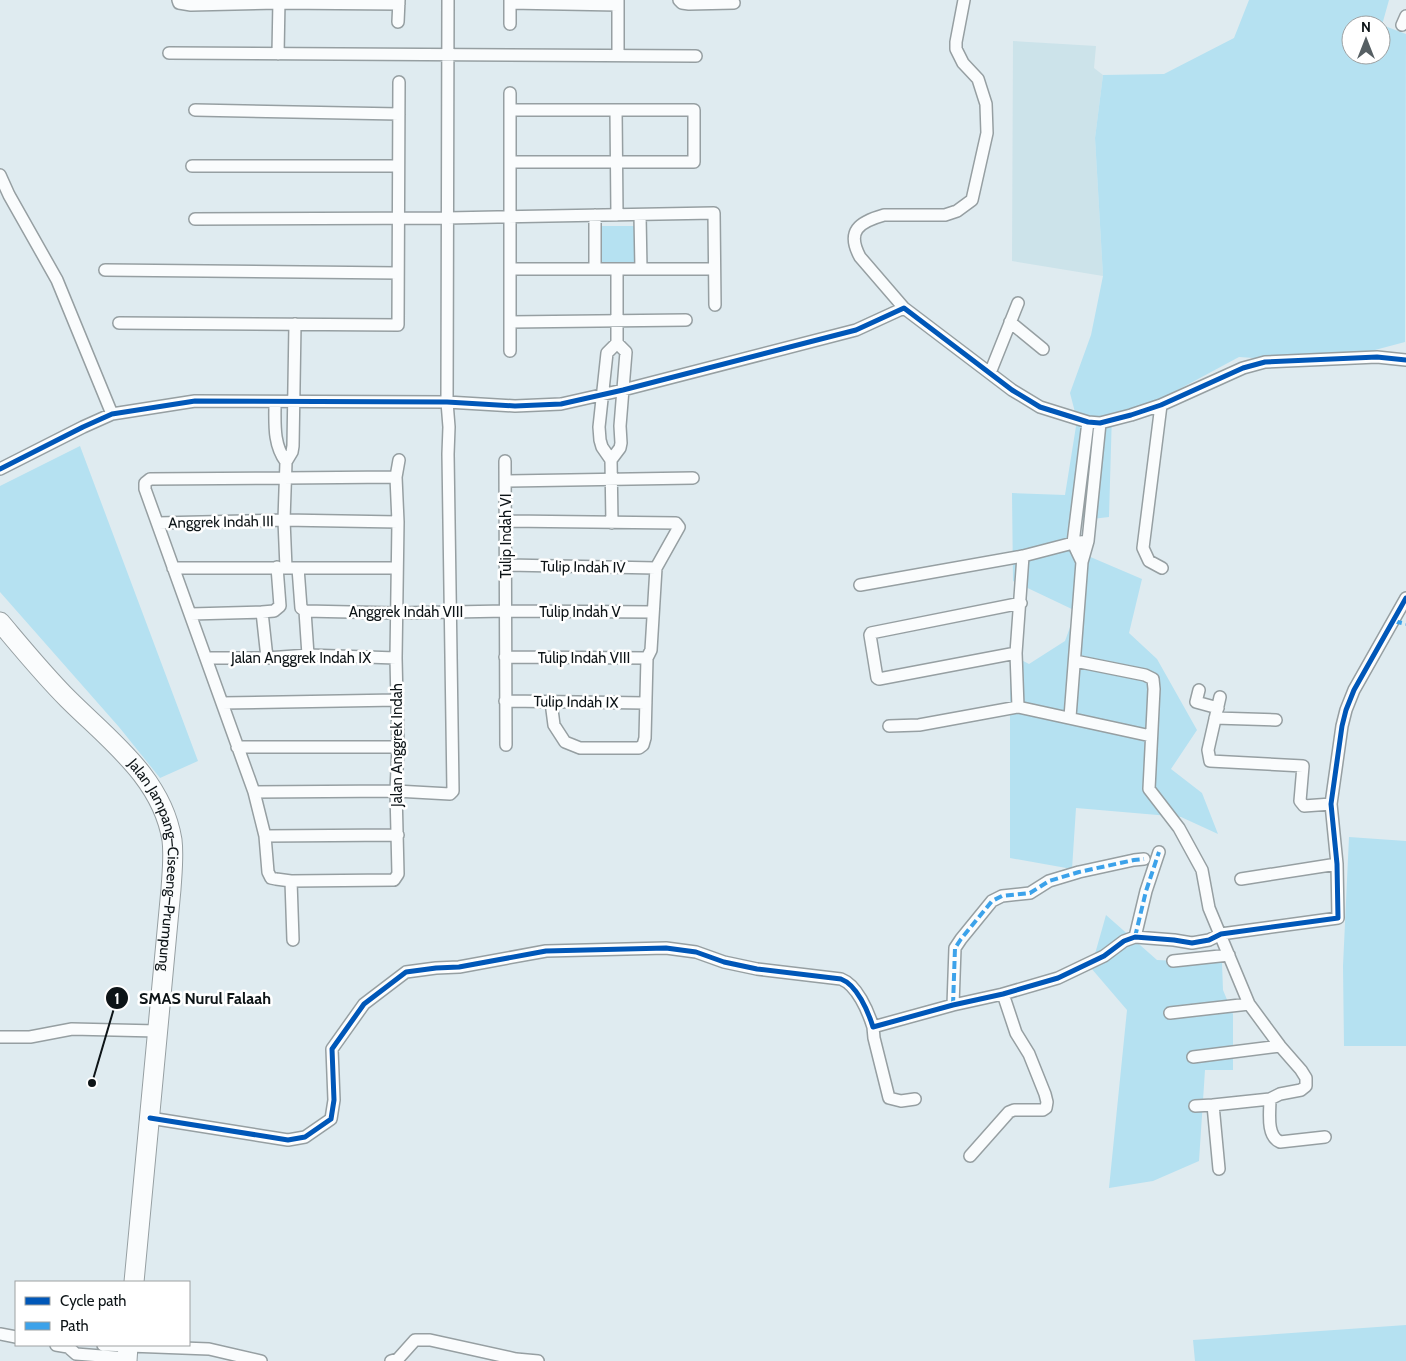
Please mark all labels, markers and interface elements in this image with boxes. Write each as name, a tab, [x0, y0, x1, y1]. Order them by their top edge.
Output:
north arrow	[1341, 15, 1391, 65]
text: N	[1361, 18, 1371, 36]
street label: Tulip Indah VI	[497, 493, 515, 579]
street label: Anggrek Indah III	[168, 512, 274, 532]
street label: Tulip Indah IV	[540, 557, 627, 577]
street label: Anggrek Indah VIII	[349, 603, 463, 621]
street label: Tulip Indah V	[539, 603, 621, 621]
street label: Jalan Anggrek Indah IX	[230, 649, 371, 667]
street label: Tulip Indah VIII	[538, 649, 630, 667]
street label: Jalan Anggrek Indah	[388, 683, 406, 808]
street label: Tulip Indah IX	[533, 692, 619, 712]
street label: Jalan Jampang–Ciseeng–Prumpung	[124, 754, 182, 972]
callout: SMAS Nurul Falaah	[104, 983, 281, 1014]
text: SMAS Nurul Falaah	[139, 989, 271, 1008]
text: 1	[114, 990, 120, 1008]
legend	[15, 1281, 190, 1346]
text: Cycle path	[60, 1292, 126, 1310]
text: Path	[60, 1317, 89, 1335]

